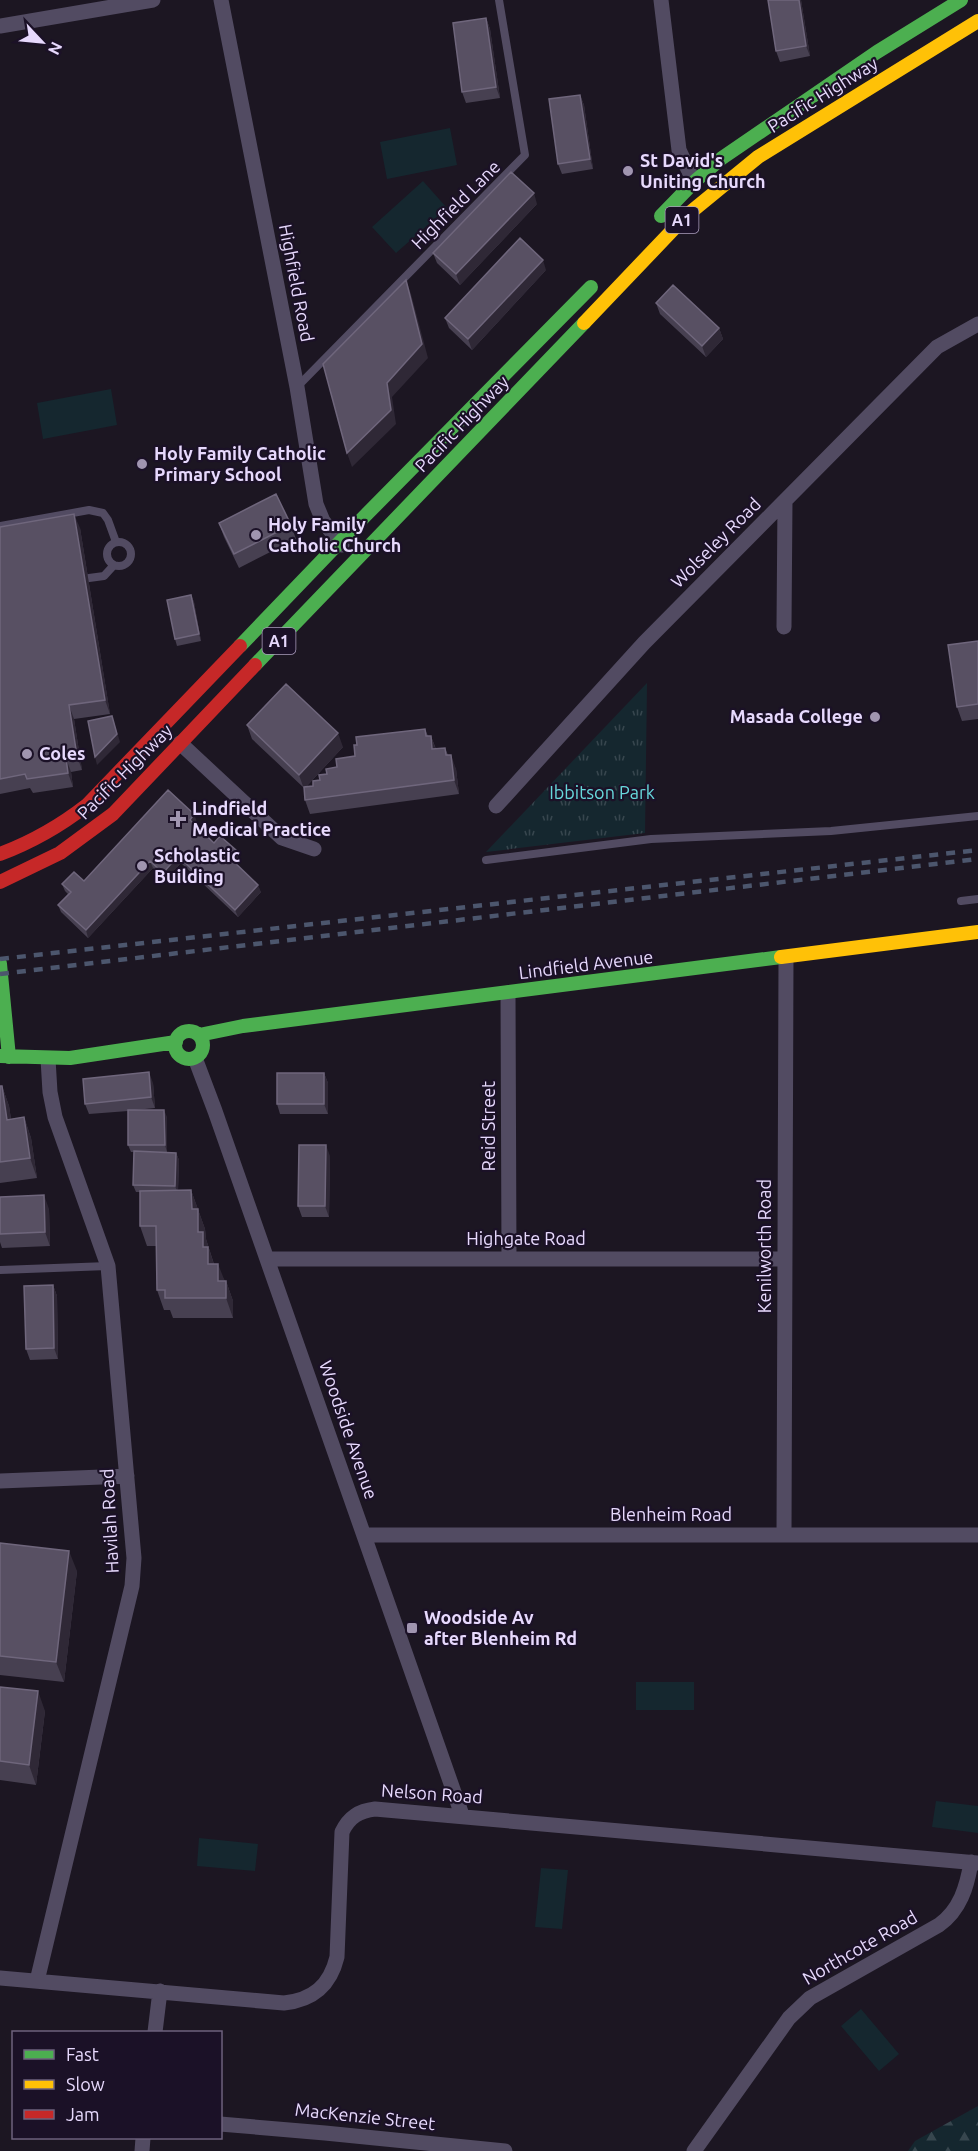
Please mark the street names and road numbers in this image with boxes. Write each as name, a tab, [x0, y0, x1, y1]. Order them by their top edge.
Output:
street label: Pacific Highway	[764, 52, 881, 136]
street label: Highfield Lane	[407, 156, 504, 253]
road number: A1	[666, 207, 698, 233]
street label: Highfield Road	[276, 222, 318, 343]
street label: Pacific Highway	[410, 371, 512, 475]
street label: Wolseley Road	[666, 493, 764, 591]
road number: A1	[262, 628, 296, 654]
street label: Pacific Highway	[73, 720, 176, 823]
street label: Lindfield Avenue	[517, 946, 654, 982]
street label: Reid Street	[478, 1081, 498, 1171]
street label: Kenilworth Road	[754, 1179, 774, 1313]
street label: Highgate Road	[466, 1228, 586, 1248]
street label: Woodside Avenue	[316, 1358, 382, 1502]
street label: Havilah Road	[96, 1468, 122, 1574]
street label: Blenheim Road	[610, 1504, 732, 1524]
street label: Nelson Road	[381, 1779, 484, 1807]
street label: Northcote Road	[799, 1906, 920, 1988]
street label: MacKenzie Street	[294, 2099, 436, 2133]

